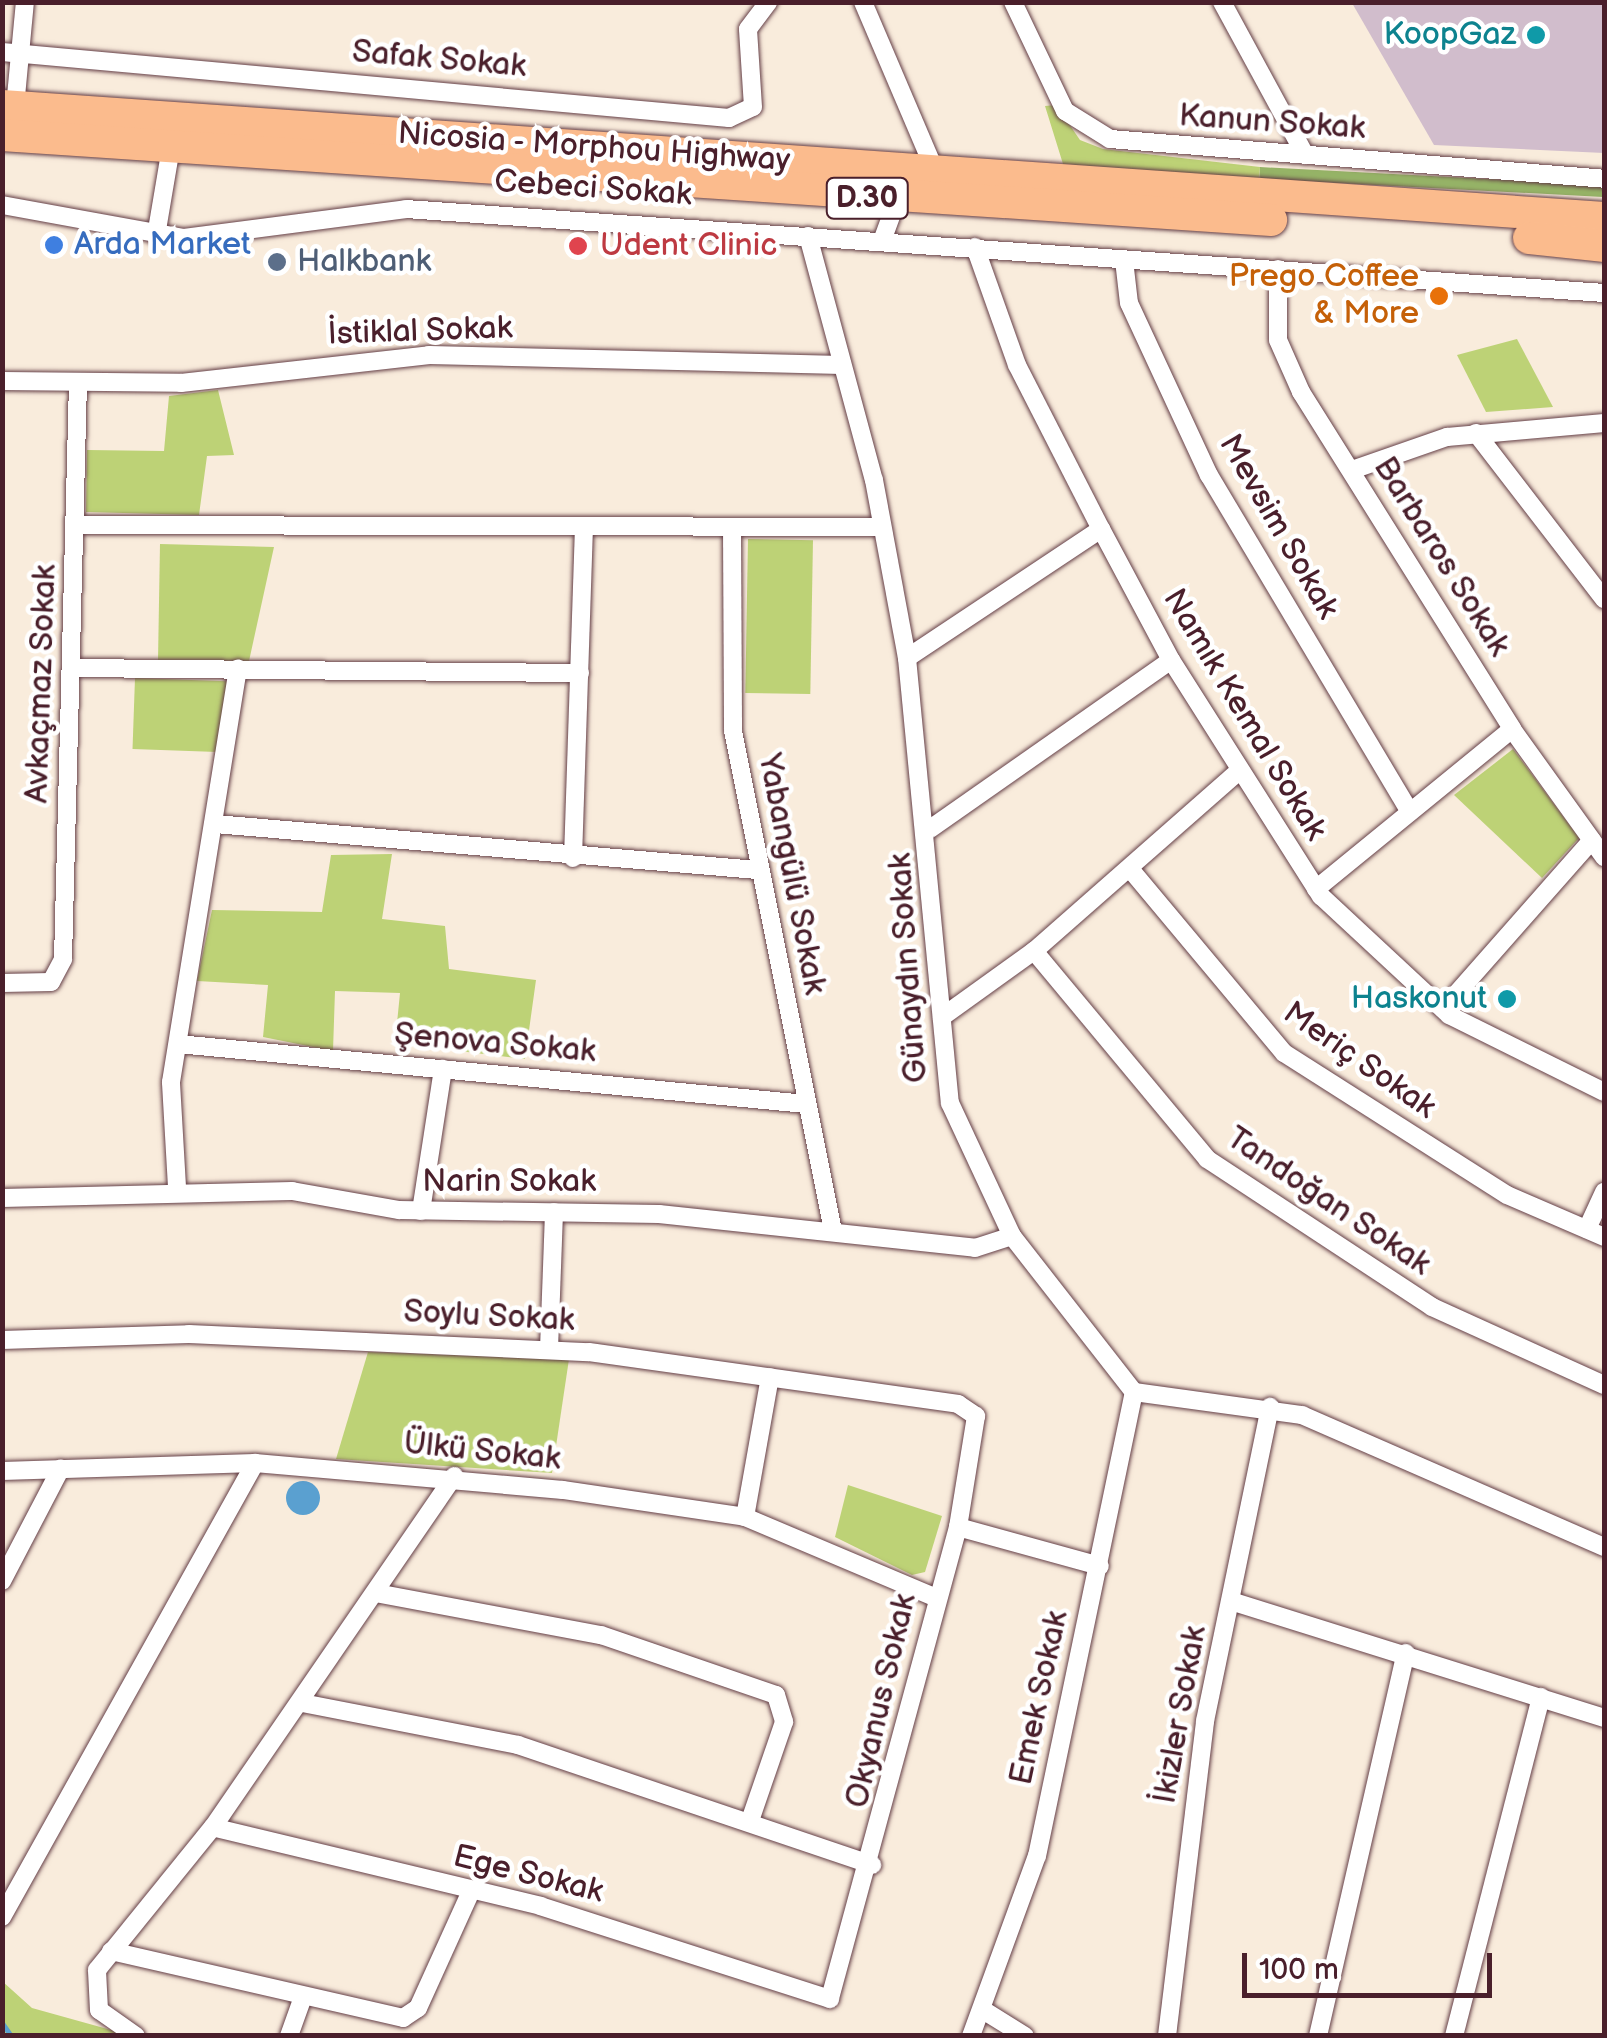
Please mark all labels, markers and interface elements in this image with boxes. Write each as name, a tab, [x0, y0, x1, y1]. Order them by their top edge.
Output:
place label: KoopGaz	[1383, 16, 1516, 54]
marker: KoopGaz	[1525, 24, 1547, 46]
street label: Safak Sokak	[350, 33, 528, 87]
street label: Kanun Sokak	[1177, 97, 1367, 149]
street label: Nicosia - Morphou Highway	[395, 115, 793, 181]
street label: Cebeci Sokak	[493, 163, 693, 215]
road number: D.30	[824, 173, 910, 223]
place label: Arda Market	[74, 226, 251, 264]
place label: Udent Clinic	[600, 227, 777, 265]
marker: Udent Clinic	[565, 233, 591, 259]
marker: Arda Market	[43, 234, 65, 256]
place label: Halkbank	[297, 243, 431, 281]
marker: Halkbank	[266, 251, 288, 273]
place label: Prego Coffee & More	[1229, 259, 1419, 334]
marker: Prego Coffee & More	[1428, 285, 1450, 307]
street label: İstiklal Sokak	[327, 310, 513, 354]
street label: Mevsim Sokak	[1210, 428, 1346, 626]
street label: Barbaros Sokak	[1364, 450, 1518, 664]
street label: Avkaçmaz Sokak	[19, 564, 65, 804]
street label: Namık Kemal Sokak	[1154, 582, 1334, 848]
street label: Yabangülü Sokak	[749, 750, 833, 998]
street label: Günaydın Sokak	[882, 852, 936, 1084]
place label: Haskonut	[1351, 980, 1487, 1018]
marker: Haskonut	[1496, 988, 1518, 1010]
street label: Meriç Sokak	[1275, 994, 1443, 1128]
street label: Şenova Sokak	[392, 1016, 598, 1072]
street label: Tandoğan Sokak	[1218, 1119, 1438, 1285]
street label: Narin Sokak	[422, 1163, 596, 1201]
street label: Soylu Sokak	[402, 1293, 576, 1341]
street label: Ülkü Sokak	[401, 1425, 563, 1479]
street label: Okyanus Sokak	[839, 1590, 925, 1812]
street label: Emek Sokak	[1003, 1607, 1077, 1789]
street label: İkizler Sokak	[1146, 1623, 1216, 1807]
street label: Ege Sokak	[449, 1838, 607, 1912]
scale bar	[1247, 1933, 1497, 1995]
text: 100 m	[1259, 1952, 1339, 1988]

